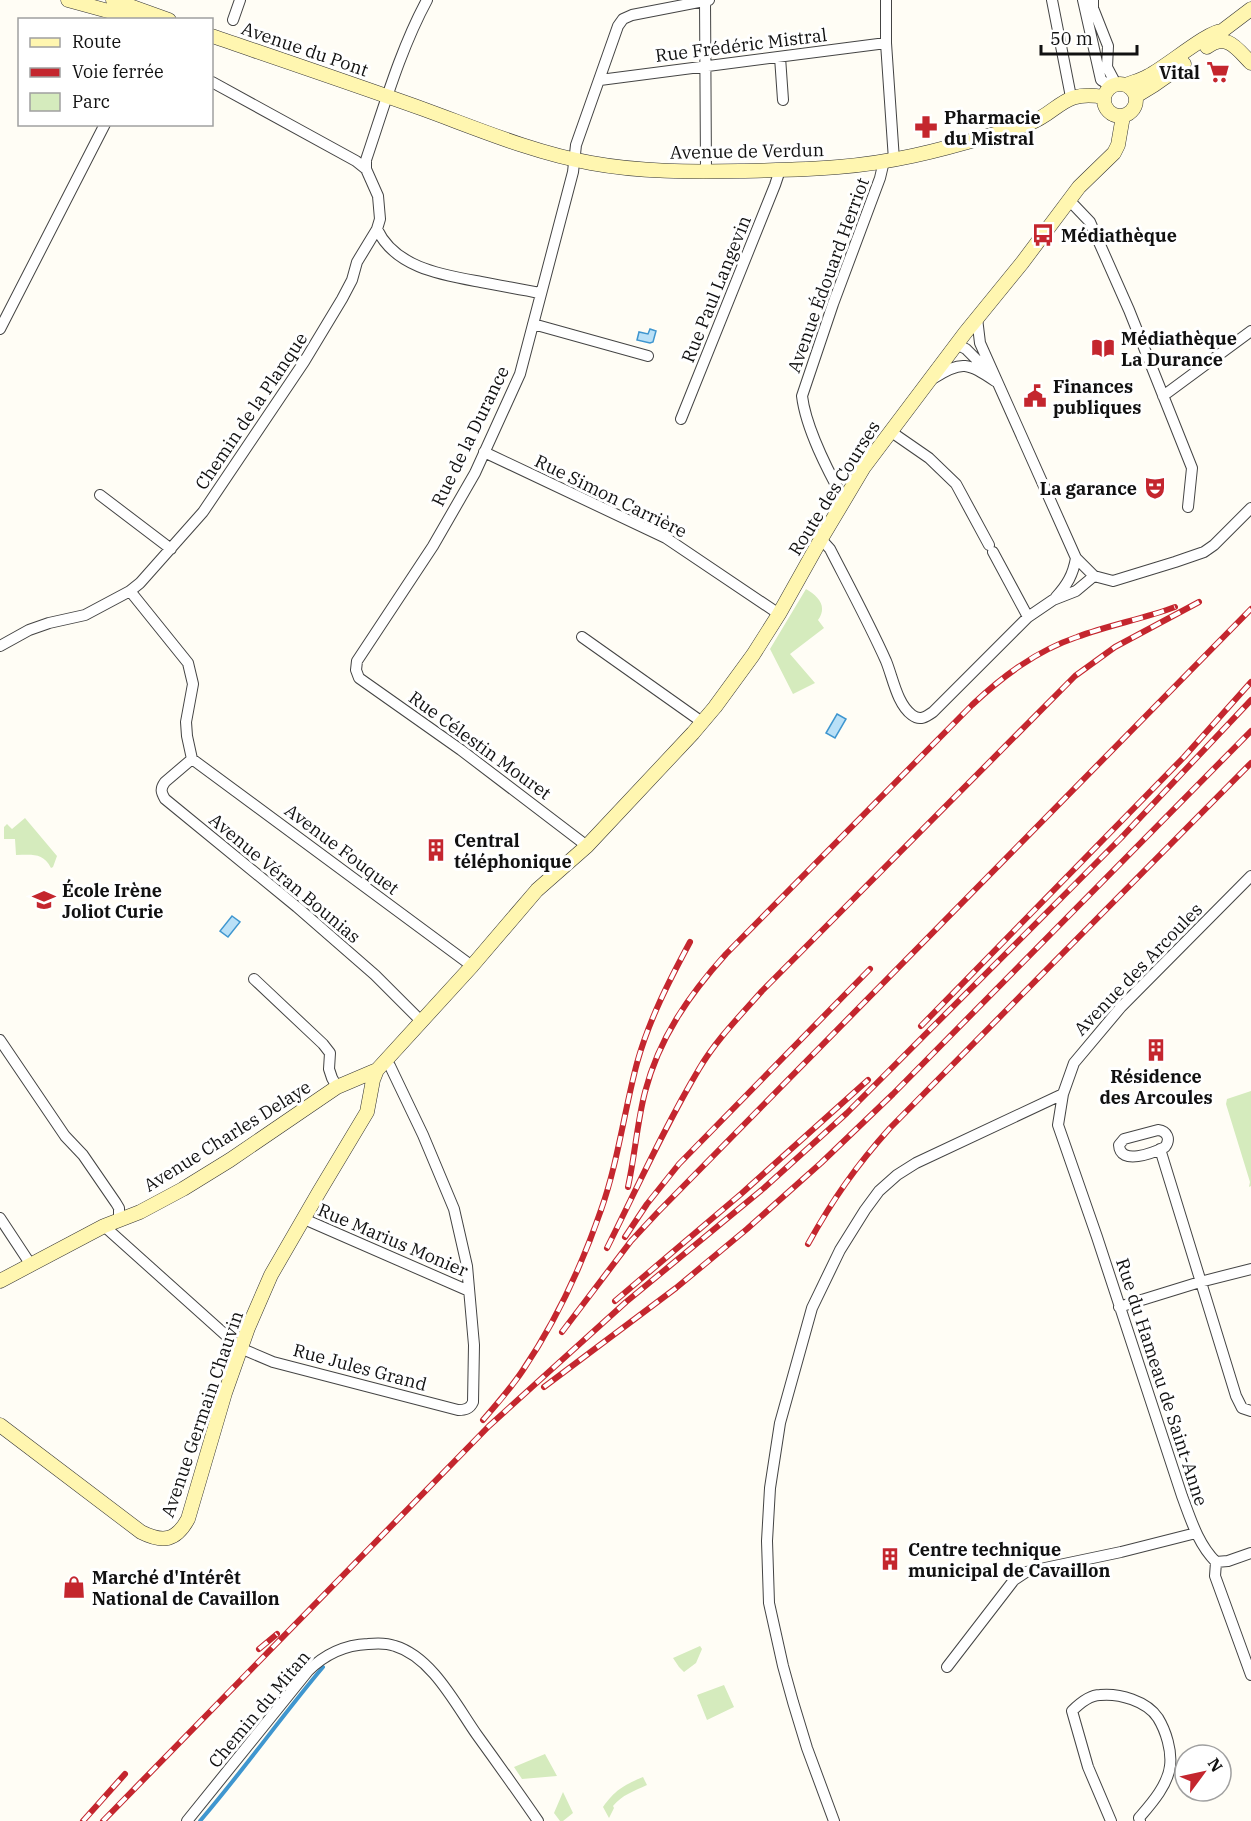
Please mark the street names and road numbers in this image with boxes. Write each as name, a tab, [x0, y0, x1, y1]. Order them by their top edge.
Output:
street label: Avenue du Pont	[239, 17, 371, 81]
street label: Rue Frédéric Mistral	[654, 23, 828, 67]
street label: Avenue de Verdun	[670, 138, 824, 164]
street label: Avenue Édouard Herriot	[782, 174, 874, 376]
street label: Rue Paul Langevin	[676, 212, 756, 366]
street label: Chemin de la Planque	[190, 328, 312, 494]
street label: Rue de la Durance	[426, 362, 514, 510]
street label: Route des Courses	[783, 416, 885, 560]
street label: Rue Simon Carrière	[531, 449, 691, 543]
street label: Rue Célestin Mouret	[404, 686, 556, 804]
street label: Avenue Fouquet	[280, 799, 404, 899]
street label: Avenue Véran Bounias	[205, 808, 365, 948]
street label: Avenue des Arcoules	[1069, 898, 1207, 1040]
street label: Avenue Charles Delaye	[139, 1075, 315, 1197]
street label: Rue Marius Monier	[314, 1198, 472, 1282]
street label: Rue du Hameau de Saint-Anne	[1111, 1255, 1213, 1509]
street label: Avenue Germain Chauvin	[156, 1308, 248, 1520]
street label: Rue Jules Grand	[291, 1338, 429, 1396]
street label: Chemin du Mitan	[203, 1646, 315, 1772]

